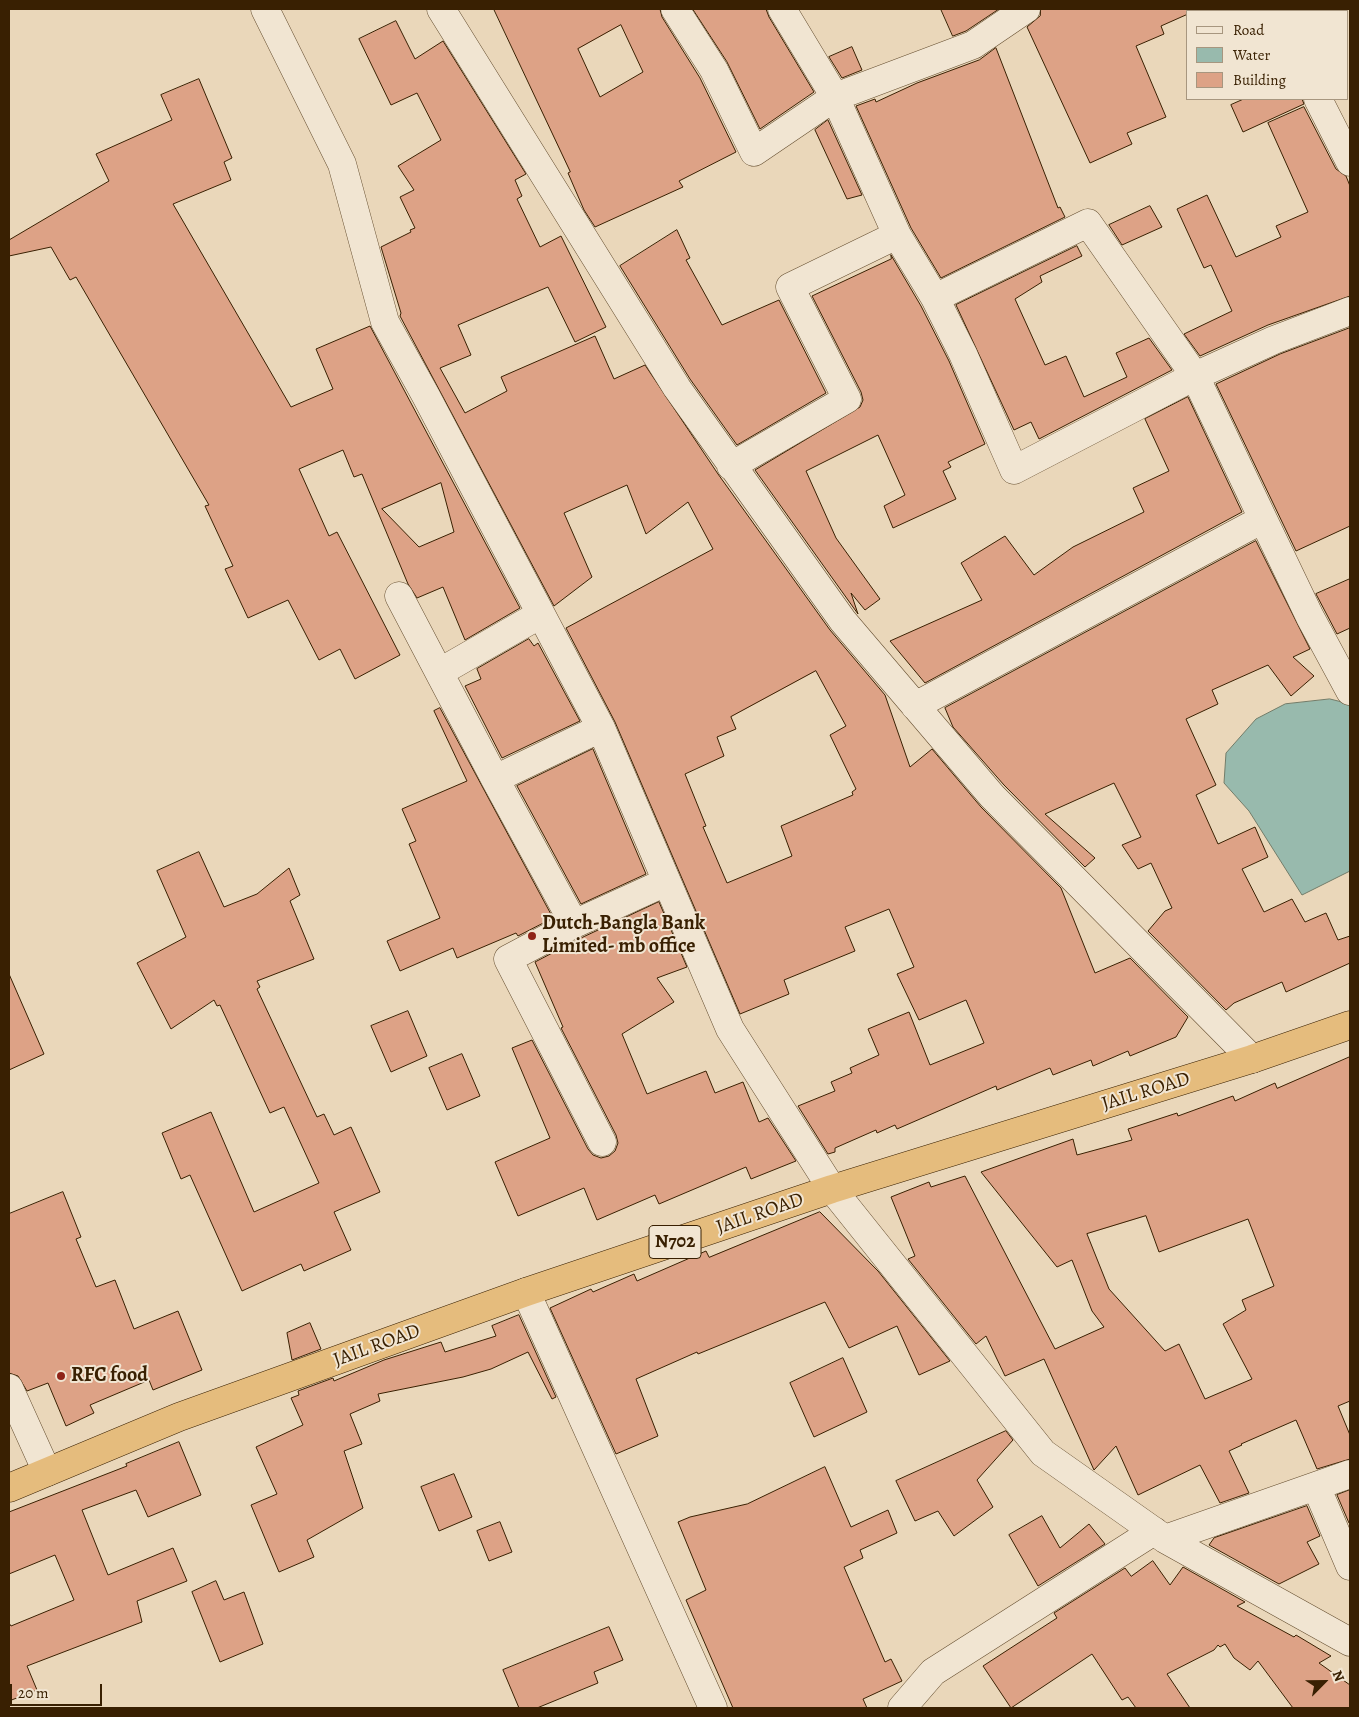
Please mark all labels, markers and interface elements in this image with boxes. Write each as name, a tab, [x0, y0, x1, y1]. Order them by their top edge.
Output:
legend	[1186, 10, 1349, 100]
text: Road	[1233, 20, 1264, 40]
text: Water	[1233, 45, 1270, 65]
text: Building	[1233, 70, 1286, 90]
place label: Dutch-Bangla Bank Limited- mb office	[542, 912, 705, 959]
marker: Dutch-Bangla Bank Limited- mb office	[526, 930, 538, 942]
street label: JAIL ROAD	[1099, 1067, 1193, 1117]
street label: JAIL ROAD	[713, 1188, 807, 1240]
road number: N702	[649, 1226, 701, 1258]
street label: JAIL ROAD	[330, 1319, 424, 1373]
place label: RFC food	[71, 1364, 148, 1388]
marker: RFC food	[55, 1370, 67, 1382]
north arrow	[1299, 1657, 1349, 1707]
text: N	[1328, 1668, 1349, 1684]
scale bar	[12, 1674, 105, 1706]
text: 20 m	[18, 1683, 49, 1703]

